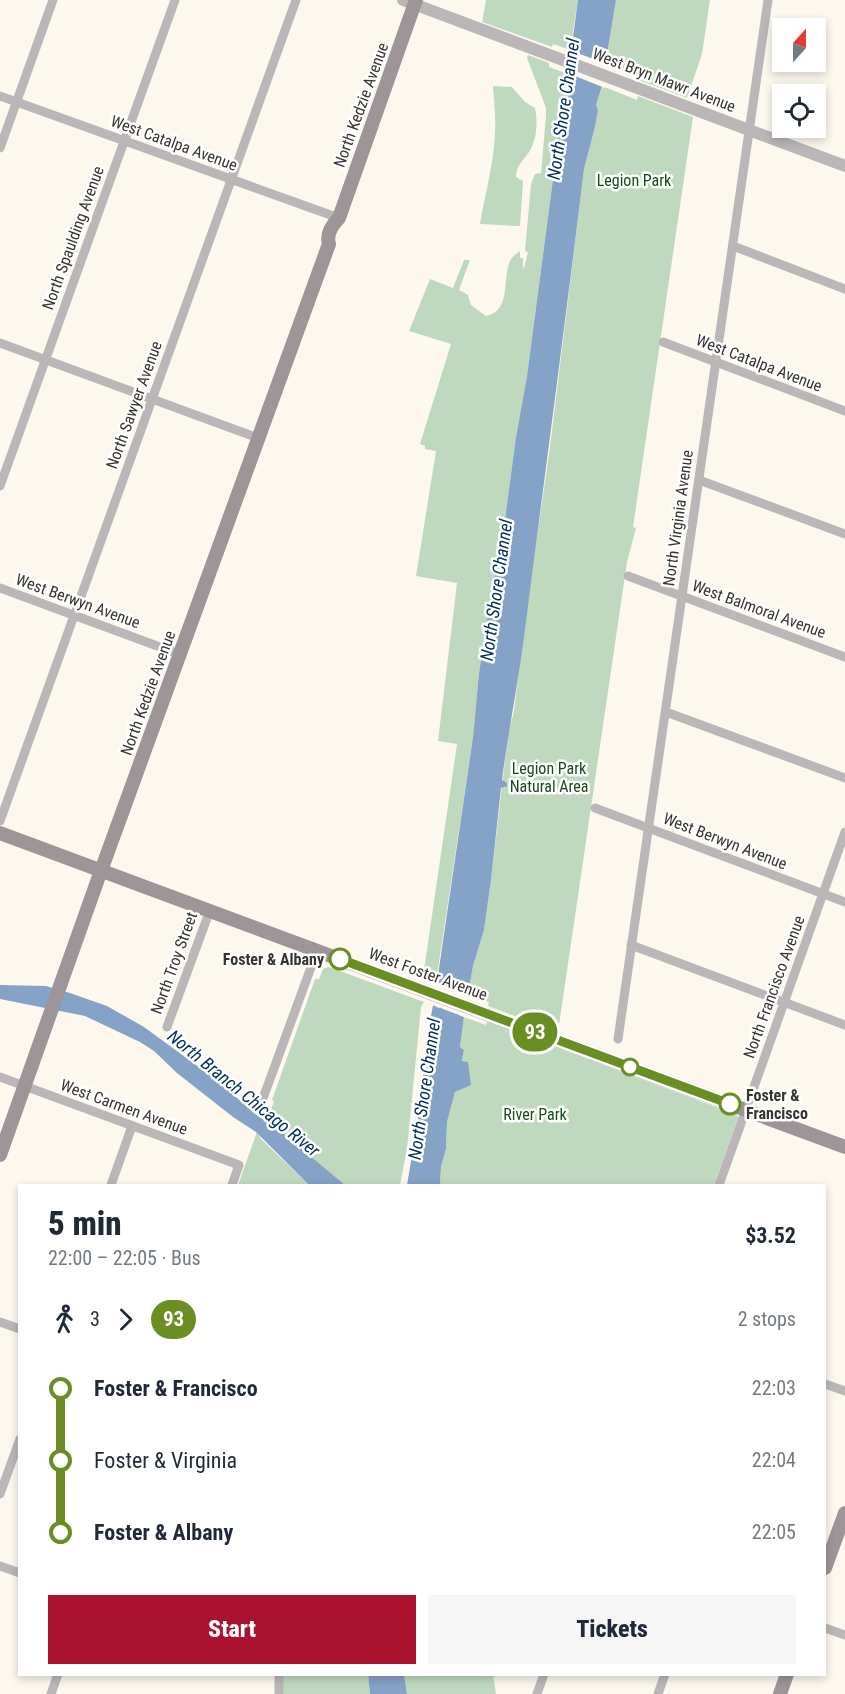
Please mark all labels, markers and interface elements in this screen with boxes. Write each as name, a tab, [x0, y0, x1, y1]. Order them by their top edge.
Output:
north arrow	[772, 18, 826, 72]
map controls	[772, 18, 826, 138]
water label: North Shore Channel	[543, 36, 583, 181]
street label: North Kedzie Avenue	[330, 40, 392, 170]
street label: West Bryn Mawr Avenue	[590, 44, 738, 116]
button: locate	[772, 84, 826, 138]
street label: West Catalpa Avenue	[108, 111, 240, 175]
street label: North Spaulding Avenue	[38, 164, 108, 312]
park label: Legion Park	[597, 171, 672, 190]
street label: West Catalpa Avenue	[693, 330, 825, 396]
street label: North Sawyer Avenue	[102, 339, 166, 471]
street label: North Virginia Avenue	[659, 449, 697, 587]
water label: North Shore Channel	[476, 517, 516, 662]
street label: West Berwyn Avenue	[13, 570, 143, 632]
street label: West Balmoral Avenue	[690, 576, 828, 642]
street label: North Kedzie Avenue	[117, 628, 179, 758]
park label: Legion Park Natural Area	[510, 759, 588, 796]
street label: West Berwyn Avenue	[660, 809, 790, 873]
street label: North Troy Street	[147, 909, 201, 1017]
street label: North Francisco Avenue	[739, 913, 809, 1061]
street label: West Foster Avenue	[366, 944, 490, 1004]
marker: Foster & Albany	[329, 948, 351, 970]
place label: Foster & Albany	[223, 950, 324, 969]
line badge: 93	[508, 1012, 562, 1052]
water label: North Shore Channel	[404, 1016, 444, 1161]
text: 93	[524, 1020, 546, 1044]
water label: North Branch Chicago River	[164, 1025, 325, 1161]
unlabelled marker	[621, 1058, 639, 1076]
street label: West Carmen Avenue	[58, 1075, 190, 1139]
place label: Foster & Francisco	[746, 1086, 808, 1123]
marker: Foster & Francisco	[719, 1093, 741, 1115]
park label: River Park	[503, 1105, 568, 1124]
text: 5 min	[48, 1204, 122, 1243]
text: $3.52	[745, 1223, 796, 1248]
text: 22:00 – 22:05 · Bus	[48, 1246, 201, 1270]
icon: walk	[48, 1303, 81, 1336]
icon: forward	[109, 1303, 142, 1336]
text: 3	[90, 1307, 100, 1331]
text: 93	[163, 1307, 184, 1331]
text: 2 stops	[738, 1307, 796, 1331]
text: Foster & Francisco	[94, 1376, 258, 1401]
text: 22:03	[752, 1376, 796, 1400]
text: Foster & Virginia	[94, 1448, 237, 1473]
text: 22:04	[752, 1448, 796, 1472]
text: Foster & Albany	[94, 1520, 233, 1545]
text: 22:05	[752, 1520, 796, 1544]
button: Start	[48, 1595, 416, 1664]
button: Tickets	[428, 1595, 796, 1664]

